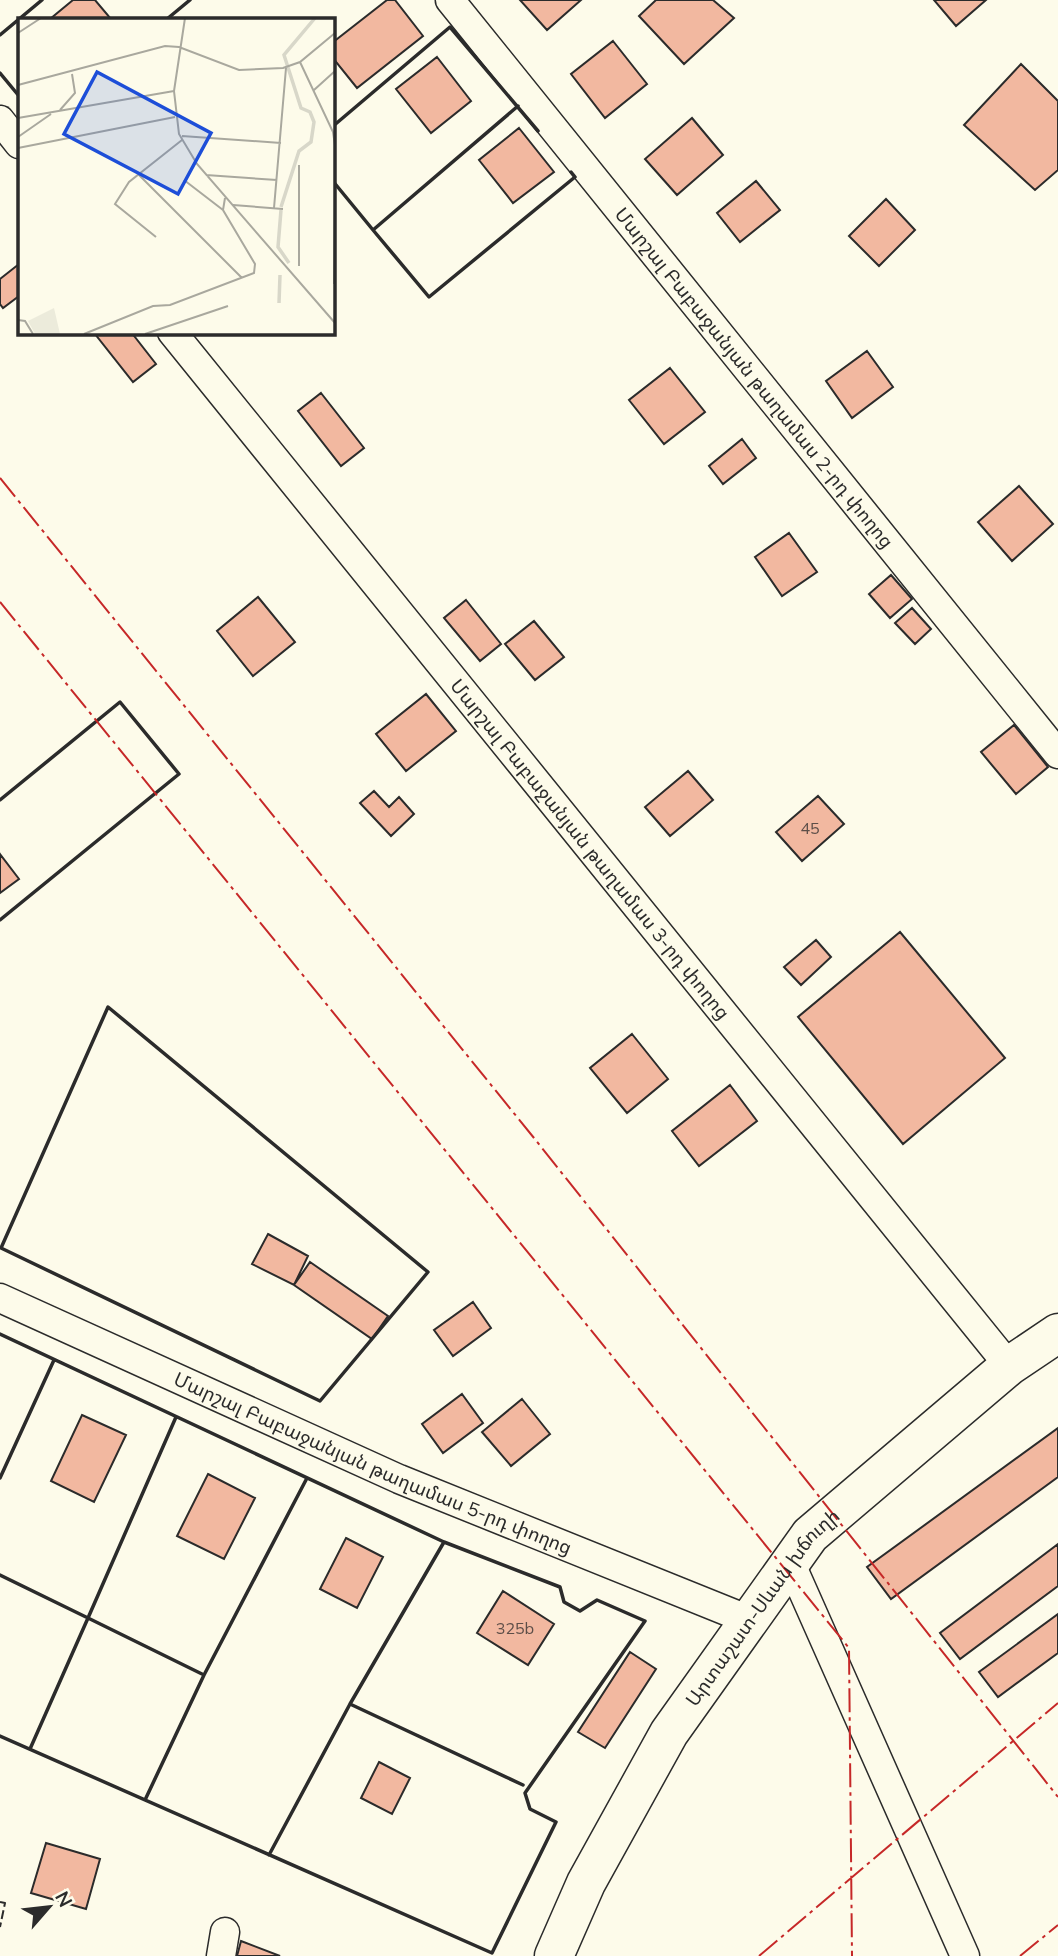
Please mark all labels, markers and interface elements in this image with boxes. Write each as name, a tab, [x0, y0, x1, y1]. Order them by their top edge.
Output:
inset map	[18, 18, 334, 334]
street label: Մարշալ Բաբաջանյան թաղամաս 2-րդ փողոց	[610, 202, 899, 553]
street label: Մարշալ Բաբաջանյան թաղամաս 3-րդ փողոց	[445, 674, 735, 1024]
house number: 45	[800, 818, 820, 838]
street label: Մարշալ Բաբաջանյան թաղամաս 5-րդ փողոց	[170, 1367, 575, 1559]
street label: Արտաշատ-Սևան խճուղի	[680, 1503, 844, 1711]
house number: 325b	[496, 1618, 534, 1638]
north arrow	[14, 1872, 84, 1942]
text: N	[50, 1887, 78, 1911]

